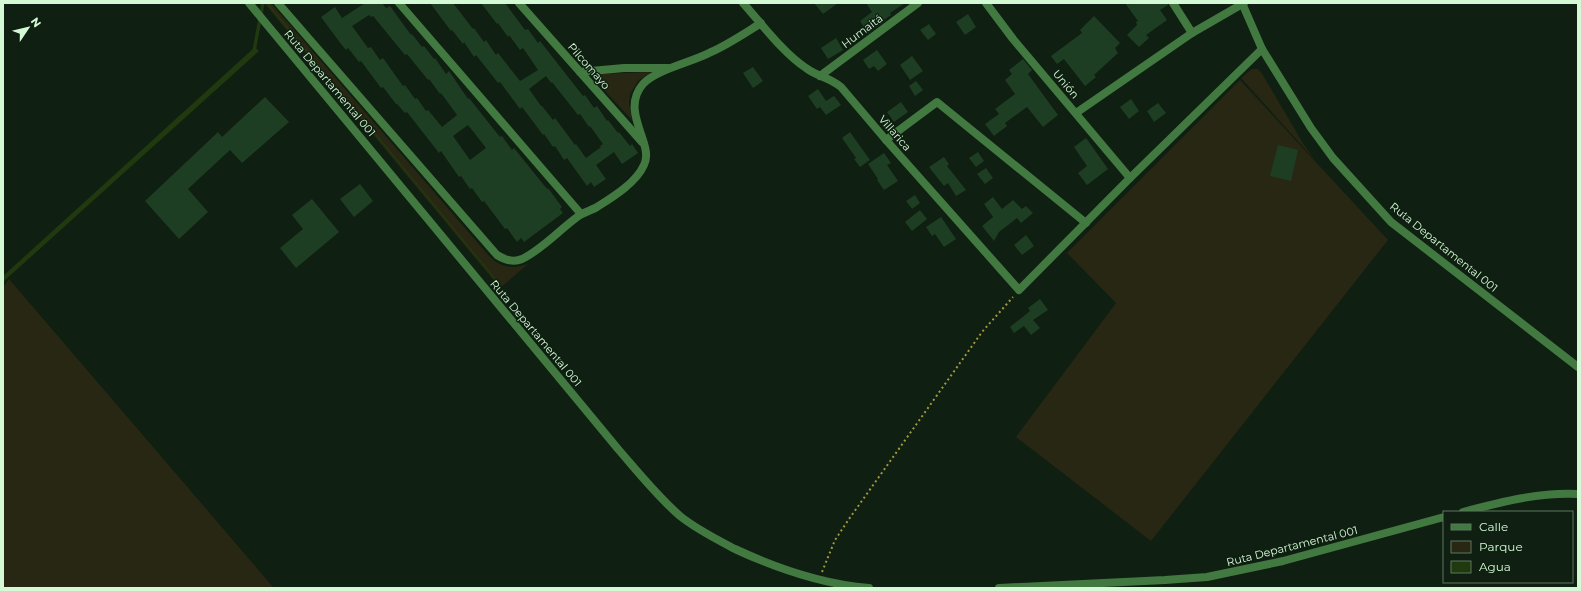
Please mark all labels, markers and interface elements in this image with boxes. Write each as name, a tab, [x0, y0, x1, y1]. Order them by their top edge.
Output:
north arrow	[8, 8, 48, 48]
street label: Humaitá	[839, 11, 885, 51]
text: N	[28, 15, 44, 30]
street label: Ruta Departamental 001	[281, 27, 379, 139]
street label: Pilcomayo	[565, 40, 613, 92]
street label: Unión	[1050, 67, 1082, 101]
street label: Villarica	[876, 112, 914, 154]
street label: Ruta Departamental 001	[1387, 199, 1501, 295]
street label: Ruta Departamental 001	[487, 277, 585, 389]
legend	[1443, 511, 1573, 583]
text: Calle	[1479, 519, 1508, 534]
street label: Ruta Departamental 001	[1225, 523, 1359, 569]
text: Parque	[1479, 539, 1523, 554]
text: Agua	[1479, 559, 1511, 574]

